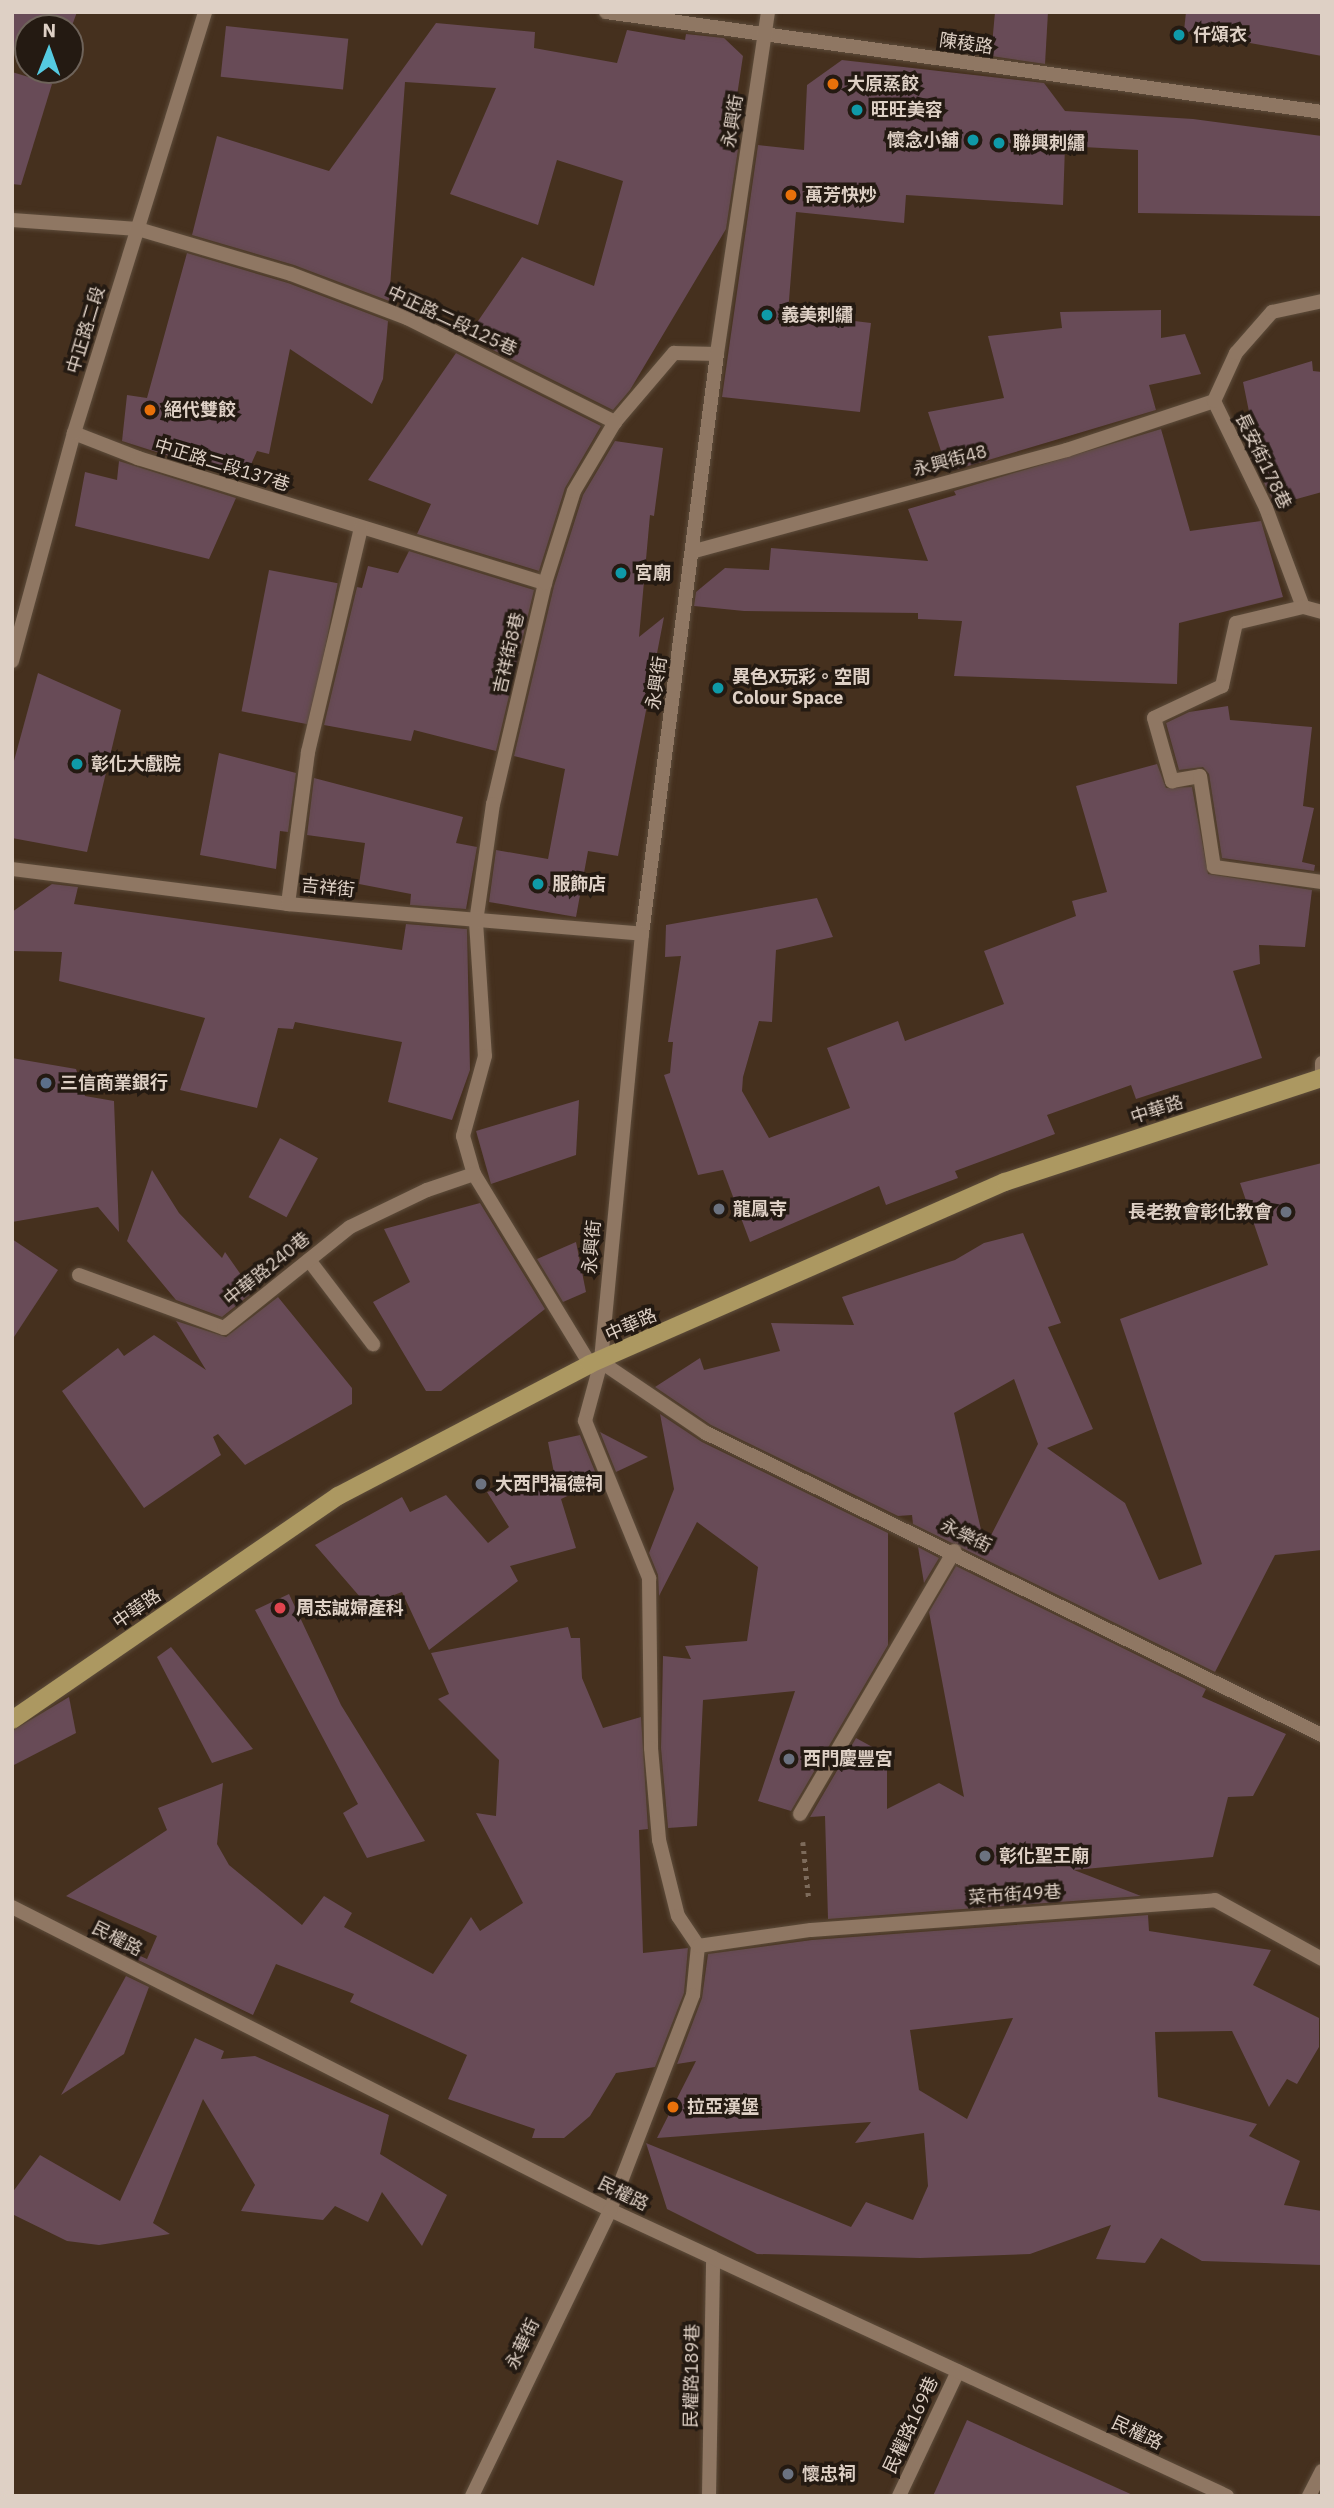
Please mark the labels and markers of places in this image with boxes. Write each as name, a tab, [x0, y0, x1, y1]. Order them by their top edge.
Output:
place label: 仟頌衣	[1193, 24, 1247, 46]
marker: 仟頌衣	[1171, 27, 1187, 43]
place label: 大原蒸餃	[847, 73, 919, 95]
marker: 大原蒸餃	[825, 76, 841, 92]
place label: 旺旺美容	[871, 99, 943, 121]
marker: 旺旺美容	[849, 102, 865, 118]
place label: 懷念小舖	[887, 129, 959, 151]
marker: 懷念小舖	[965, 132, 981, 148]
place label: 聯興刺繡	[1013, 132, 1085, 154]
marker: 聯興刺繡	[991, 135, 1007, 151]
place label: 萬芳快炒	[805, 184, 877, 206]
marker: 萬芳快炒	[783, 187, 799, 203]
place label: 義美刺繡	[781, 304, 853, 326]
marker: 義美刺繡	[759, 307, 775, 323]
place label: 絕代雙餃	[164, 399, 236, 421]
marker: 絕代雙餃	[142, 402, 158, 418]
place label: 宮廟	[635, 562, 671, 584]
marker: 宮廟	[613, 565, 629, 581]
place label: 異色X玩彩。空間 Colour Space	[732, 667, 870, 710]
marker: 異色X玩彩。空間 Colour Space	[710, 680, 726, 696]
place label: 彰化大戲院	[91, 753, 181, 775]
marker: 彰化大戲院	[69, 756, 85, 772]
place label: 服飾店	[552, 873, 606, 895]
marker: 服飾店	[530, 876, 546, 892]
place label: 三信商業銀行	[60, 1072, 168, 1094]
marker: 三信商業銀行	[38, 1075, 54, 1091]
place label: 龍鳳寺	[733, 1198, 787, 1220]
marker: 龍鳳寺	[711, 1201, 727, 1217]
place label: 長老教會彰化教會	[1128, 1201, 1272, 1223]
marker: 長老教會彰化教會	[1278, 1204, 1294, 1220]
place label: 大西門福德祠	[495, 1473, 603, 1495]
marker: 大西門福德祠	[473, 1476, 489, 1492]
place label: 周志誠婦產科	[296, 1597, 404, 1619]
marker: 周志誠婦產科	[270, 1598, 290, 1618]
place label: 西門慶豐宮	[803, 1748, 893, 1770]
marker: 西門慶豐宮	[781, 1751, 797, 1767]
place label: 彰化聖王廟	[999, 1845, 1089, 1867]
marker: 彰化聖王廟	[977, 1848, 993, 1864]
place label: 拉亞漢堡	[687, 2096, 759, 2118]
marker: 拉亞漢堡	[665, 2099, 681, 2115]
place label: 懷忠祠	[802, 2463, 856, 2485]
marker: 懷忠祠	[780, 2466, 796, 2482]

